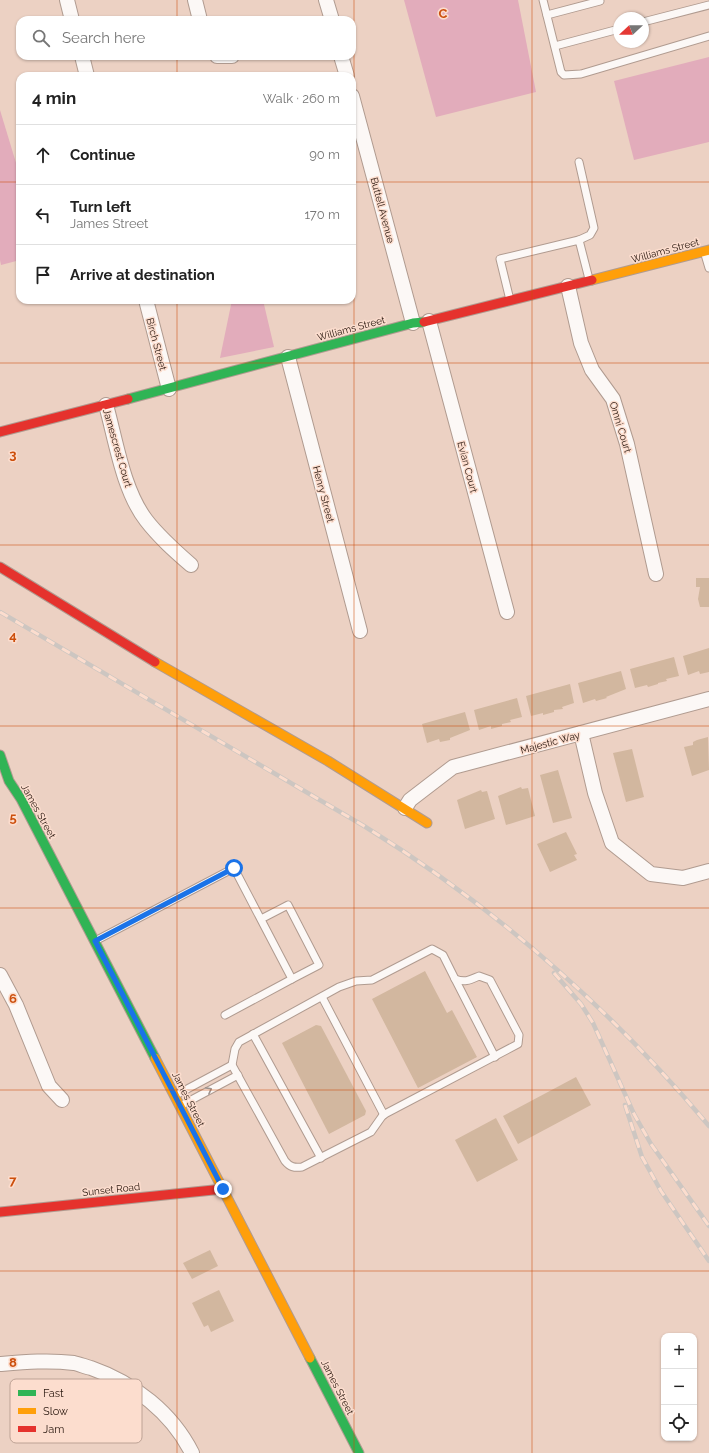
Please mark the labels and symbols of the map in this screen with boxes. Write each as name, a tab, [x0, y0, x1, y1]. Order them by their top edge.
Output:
text: C	[439, 6, 448, 21]
north arrow	[613, 12, 649, 48]
street label: Buttell Avenue	[368, 176, 397, 244]
street label: Williams Street	[630, 236, 701, 265]
street label: Williams Street	[316, 314, 387, 343]
street label: Birch Street	[144, 317, 169, 372]
street label: Omni Court	[608, 400, 634, 455]
street label: Jamescrest Court	[101, 408, 134, 489]
street label: Evian Court	[455, 440, 480, 495]
text: 3	[9, 447, 17, 462]
street label: Henry Street	[311, 465, 336, 524]
text: 4	[9, 628, 17, 643]
street label: Majestic Way	[519, 729, 582, 756]
street label: James Street	[19, 782, 58, 841]
text: 5	[9, 810, 17, 825]
route start	[225, 859, 243, 877]
text: 6	[9, 991, 17, 1006]
street label: James Street	[170, 1070, 207, 1129]
one-way arrow	[205, 1088, 212, 1095]
text: 7	[9, 1173, 17, 1188]
route end	[214, 1180, 232, 1198]
street label: Sunset Road	[81, 1181, 141, 1198]
text: 8	[9, 1355, 17, 1370]
street label: James Street	[319, 1358, 356, 1417]
legend	[10, 1379, 142, 1443]
text: Fast	[43, 1387, 64, 1400]
text: Slow	[43, 1405, 68, 1418]
text: Jam	[43, 1423, 64, 1436]

